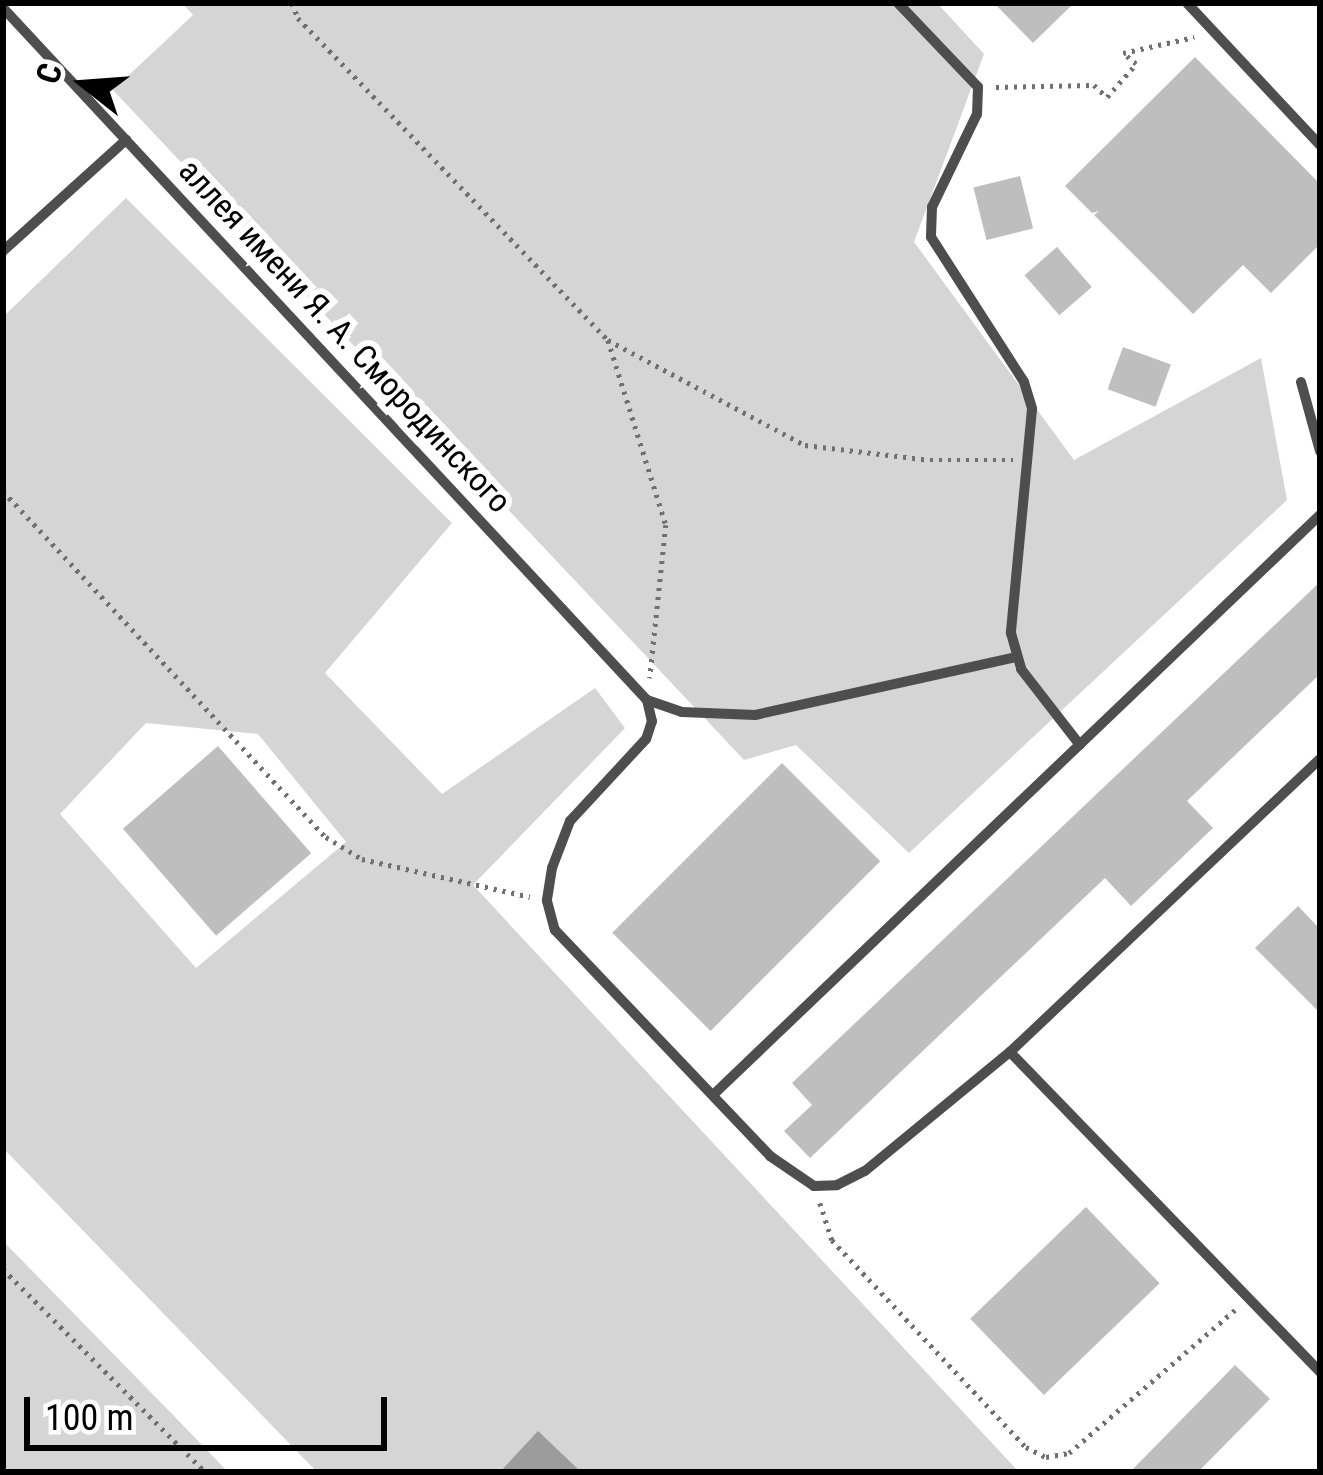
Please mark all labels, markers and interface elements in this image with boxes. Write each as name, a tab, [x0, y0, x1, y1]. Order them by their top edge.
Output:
north arrow	[24, 24, 144, 144]
text: С	[28, 59, 70, 88]
street label: аллея имени Я. А. Смородинского	[171, 151, 519, 521]
scale bar	[30, 1373, 393, 1447]
text: 100 m	[45, 1397, 134, 1439]

